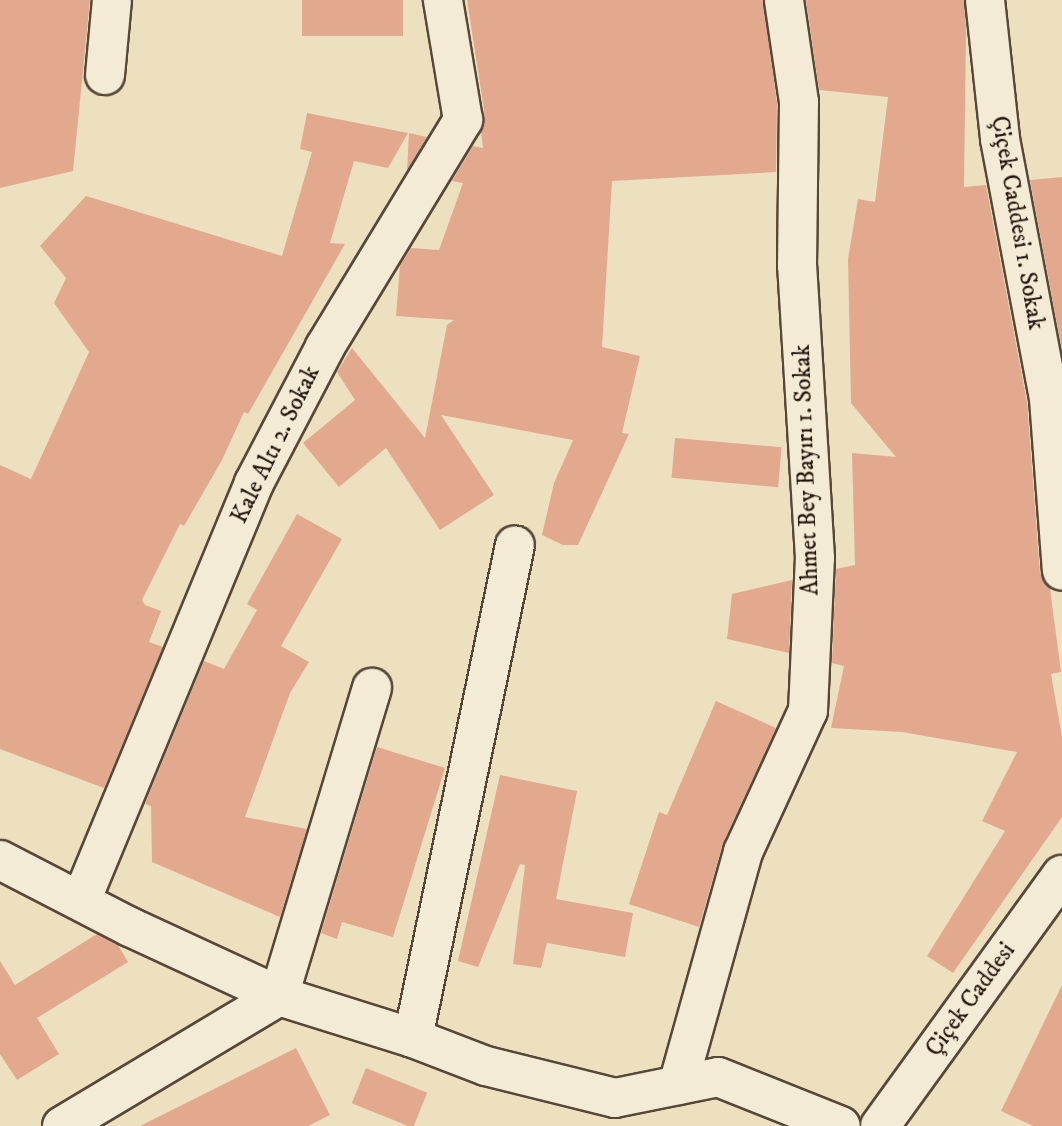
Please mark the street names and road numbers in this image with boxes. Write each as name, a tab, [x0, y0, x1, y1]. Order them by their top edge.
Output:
street label: Çiçek Caddesi 1. Sokak	[984, 114, 1050, 332]
street label: Ahmet Bey Bayırı 1. Sokak	[788, 344, 826, 596]
street label: Kale Altı 2. Sokak	[225, 361, 327, 529]
street label: Çiçek Caddesi	[920, 937, 1022, 1063]

